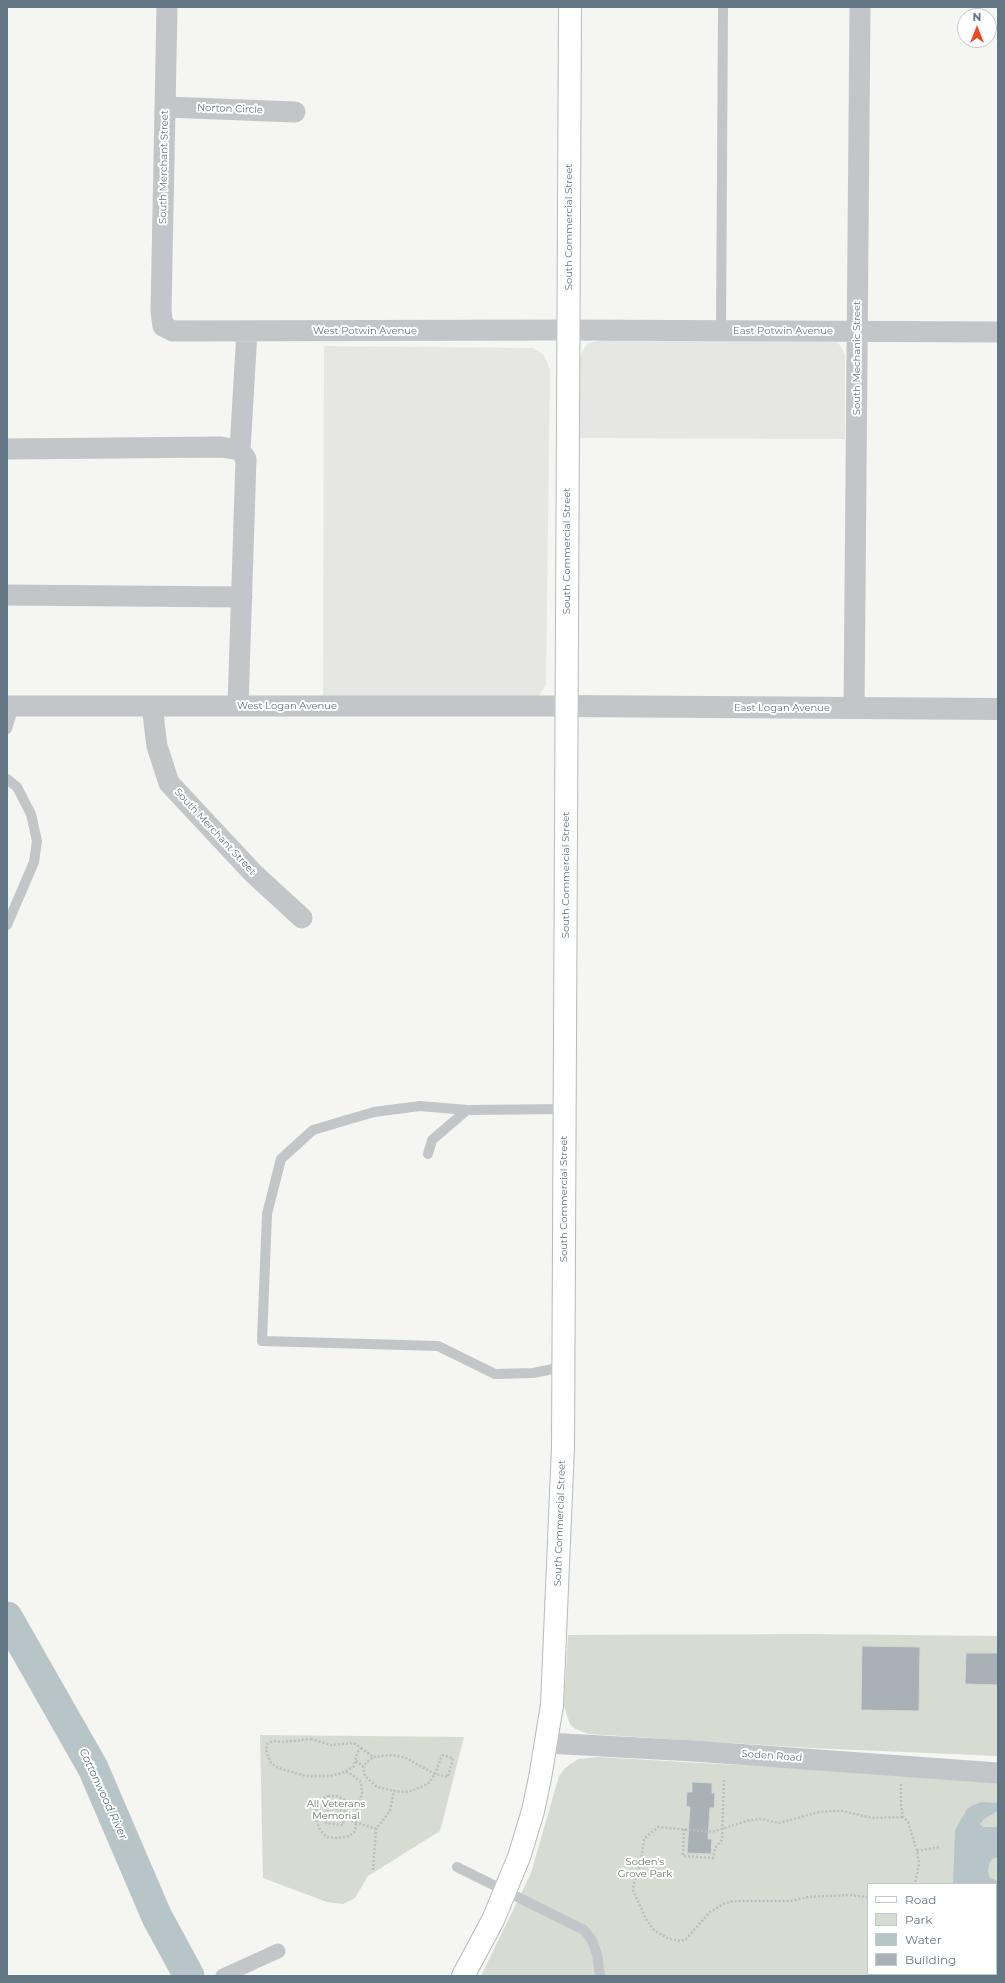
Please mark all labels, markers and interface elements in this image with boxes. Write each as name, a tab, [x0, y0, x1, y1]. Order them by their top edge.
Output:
north arrow	[957, 8, 997, 48]
text: N	[973, 10, 981, 24]
street label: Norton Circle	[197, 102, 263, 116]
street label: South Merchant Street	[157, 110, 171, 224]
street label: South Commercial Street	[563, 164, 575, 290]
street label: South Mechanic Street	[851, 301, 863, 415]
street label: West Potwin Avenue	[313, 325, 417, 337]
street label: East Potwin Avenue	[733, 325, 833, 337]
street label: South Commercial Street	[561, 488, 573, 614]
street label: West Logan Avenue	[237, 700, 337, 712]
street label: East Logan Avenue	[734, 702, 830, 714]
street label: South Merchant Street	[172, 786, 258, 878]
street label: South Commercial Street	[560, 812, 572, 938]
street label: South Commercial Street	[558, 1136, 570, 1262]
street label: South Commercial Street	[552, 1460, 568, 1586]
water label: Cottonwood River	[76, 1746, 130, 1842]
street label: Soden Road	[741, 1748, 803, 1764]
park label: All Veterans Memorial	[307, 1798, 365, 1822]
park label: Soden's Grove Park	[618, 1856, 672, 1880]
legend	[867, 1883, 997, 1975]
text: Road	[905, 1892, 936, 1907]
text: Park	[905, 1912, 932, 1927]
text: Water	[905, 1932, 941, 1947]
text: Building	[905, 1952, 956, 1967]

